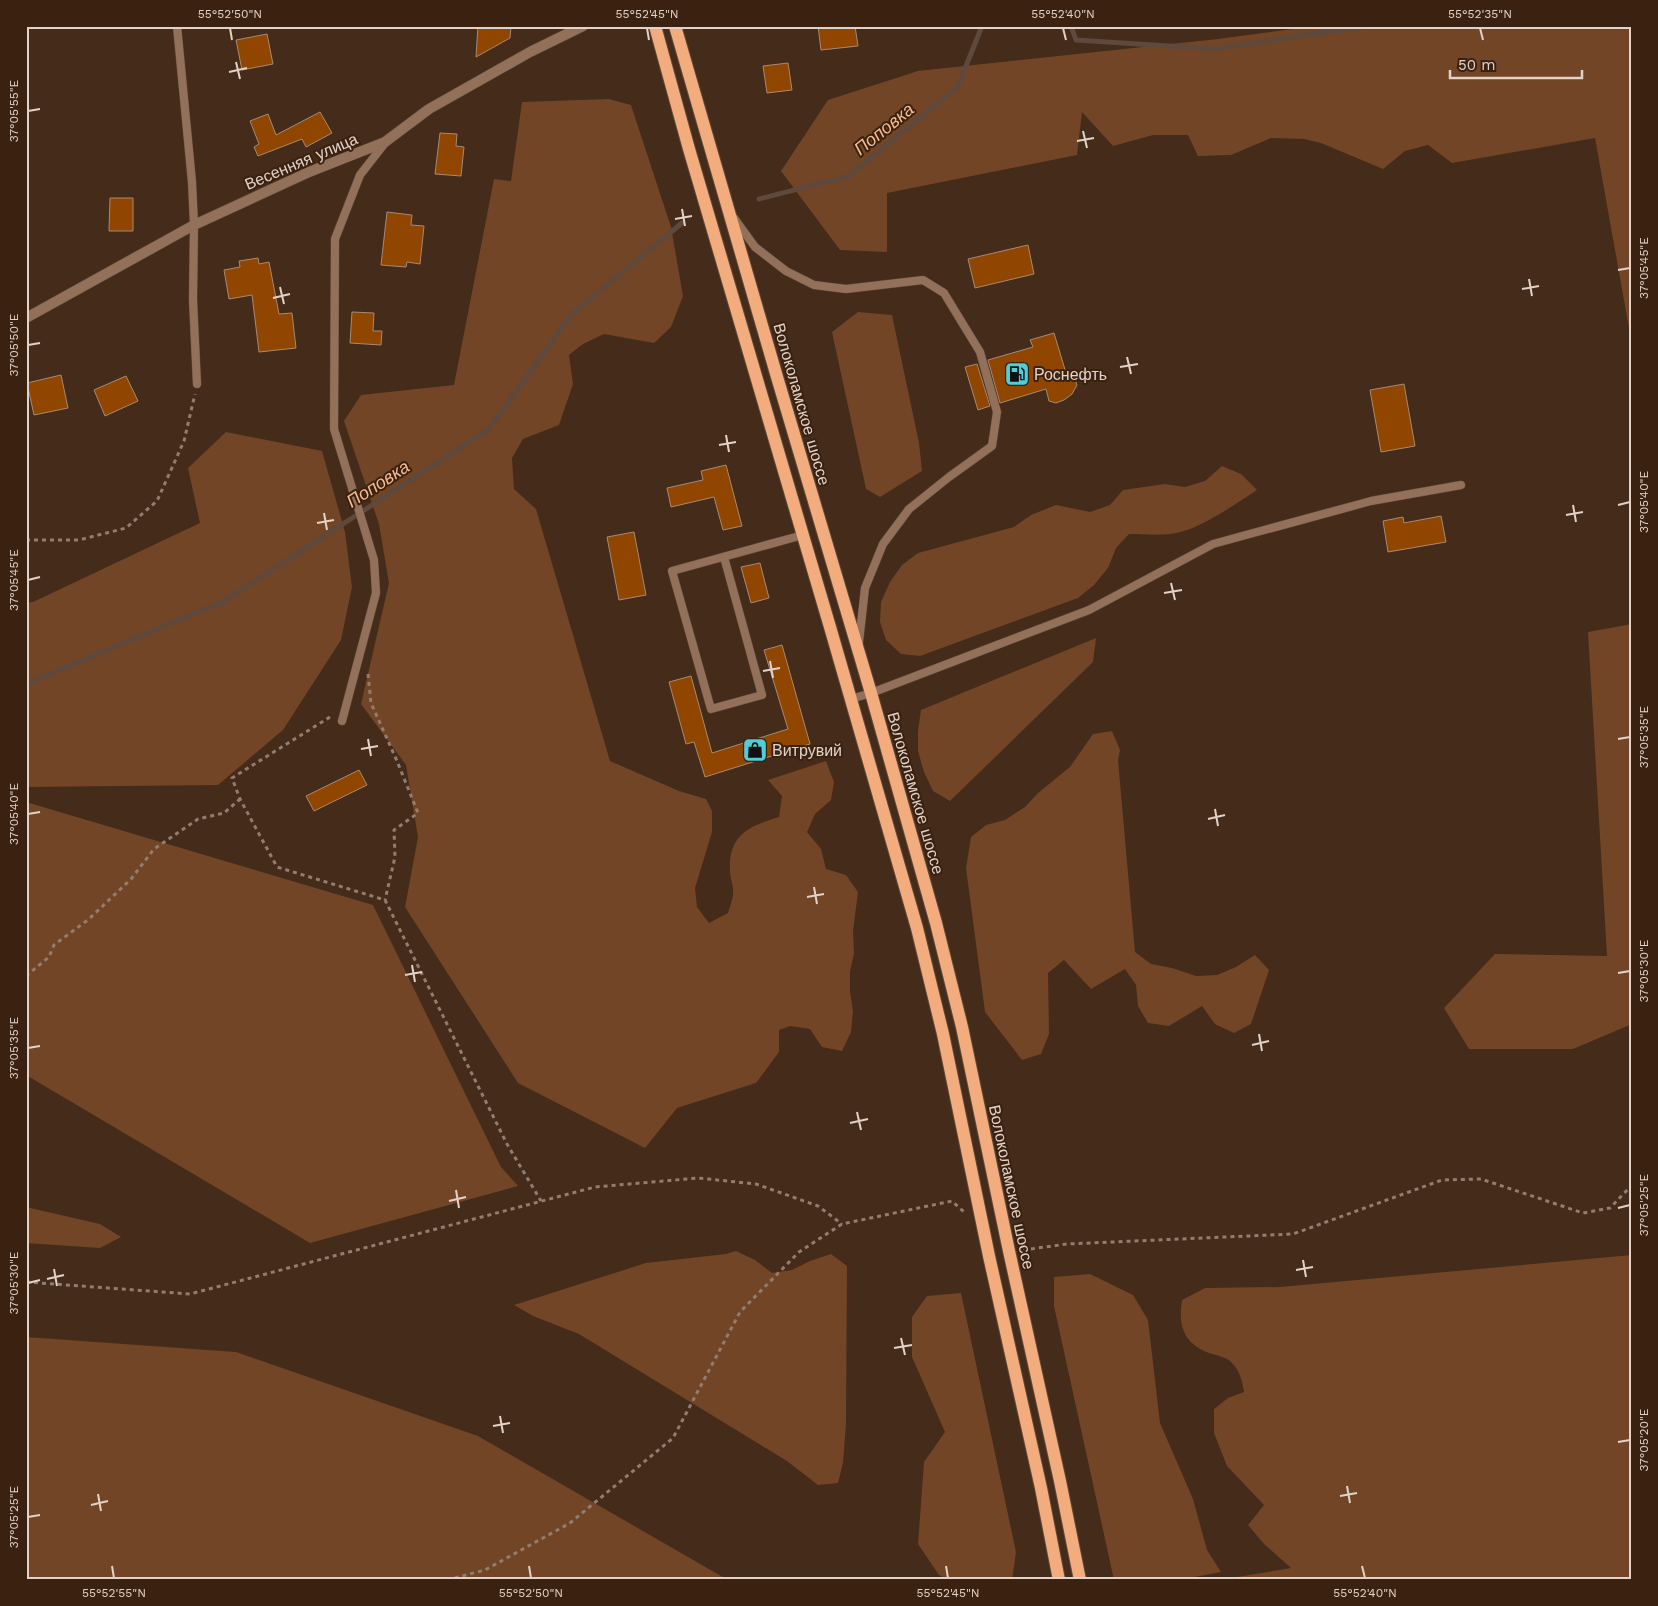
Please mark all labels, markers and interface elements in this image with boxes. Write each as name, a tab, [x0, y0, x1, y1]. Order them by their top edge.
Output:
text: 55°52'50"N	[198, 7, 262, 21]
text: 55°52'45"N	[615, 7, 679, 21]
text: 55°52'40"N	[1031, 7, 1095, 21]
text: 55°52'35"N	[1448, 7, 1512, 21]
scale bar	[1450, 48, 1583, 80]
text: 50 m	[1458, 56, 1495, 74]
text: 37°05'55"E	[7, 79, 21, 142]
water label: Поповка	[850, 98, 918, 159]
street label: Весенняя улица	[242, 129, 361, 194]
text: 37°05'45"E	[1637, 237, 1651, 299]
text: 37°05'50"E	[7, 313, 21, 376]
street label: Волоколамское шоссе	[769, 321, 834, 487]
fuel station icon: Роснефть	[1004, 361, 1030, 387]
place label: Роснефть	[1034, 365, 1107, 384]
water label: Поповка	[342, 455, 413, 512]
text: 37°05'40"E	[1637, 471, 1651, 533]
text: 37°05'45"E	[7, 549, 21, 611]
text: 37°05'35"E	[1637, 705, 1651, 768]
street label: Волоколамское шоссе	[883, 710, 948, 876]
shop icon: Витрувий	[742, 737, 768, 763]
place label: Витрувий	[772, 741, 842, 760]
text: 37°05'40"E	[7, 783, 21, 845]
text: 37°05'30"E	[1637, 939, 1651, 1002]
text: 37°05'35"E	[7, 1016, 21, 1079]
street label: Волоколамское шоссе	[985, 1103, 1038, 1271]
text: 37°05'25"E	[1637, 1173, 1651, 1236]
text: 37°05'30"E	[7, 1251, 21, 1314]
text: 37°05'20"E	[1637, 1408, 1651, 1471]
text: 37°05'25"E	[7, 1485, 21, 1548]
text: 55°52'55"N	[82, 1586, 146, 1600]
text: 55°52'50"N	[499, 1586, 563, 1600]
text: 55°52'45"N	[916, 1586, 980, 1600]
text: 55°52'40"N	[1333, 1586, 1397, 1600]

